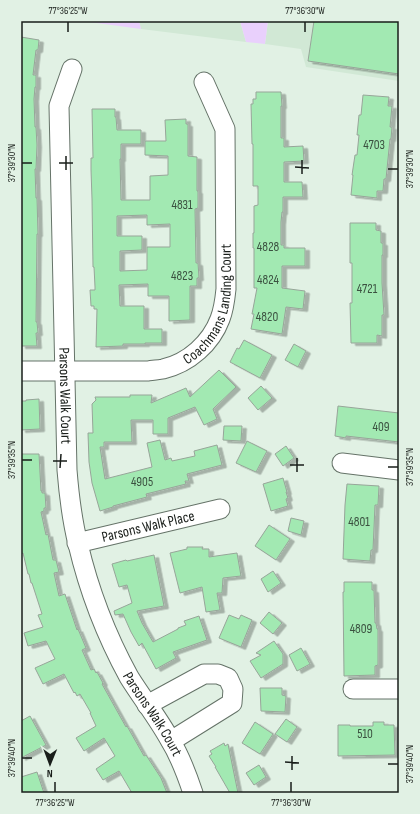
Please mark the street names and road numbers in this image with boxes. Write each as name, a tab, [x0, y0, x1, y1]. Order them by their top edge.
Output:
street label: Coachmans Landing Court	[179, 243, 236, 369]
street label: Parsons Walk Court	[55, 347, 76, 445]
street label: Parsons Walk Place	[100, 506, 196, 546]
street label: Parsons Walk Court	[119, 669, 187, 760]

